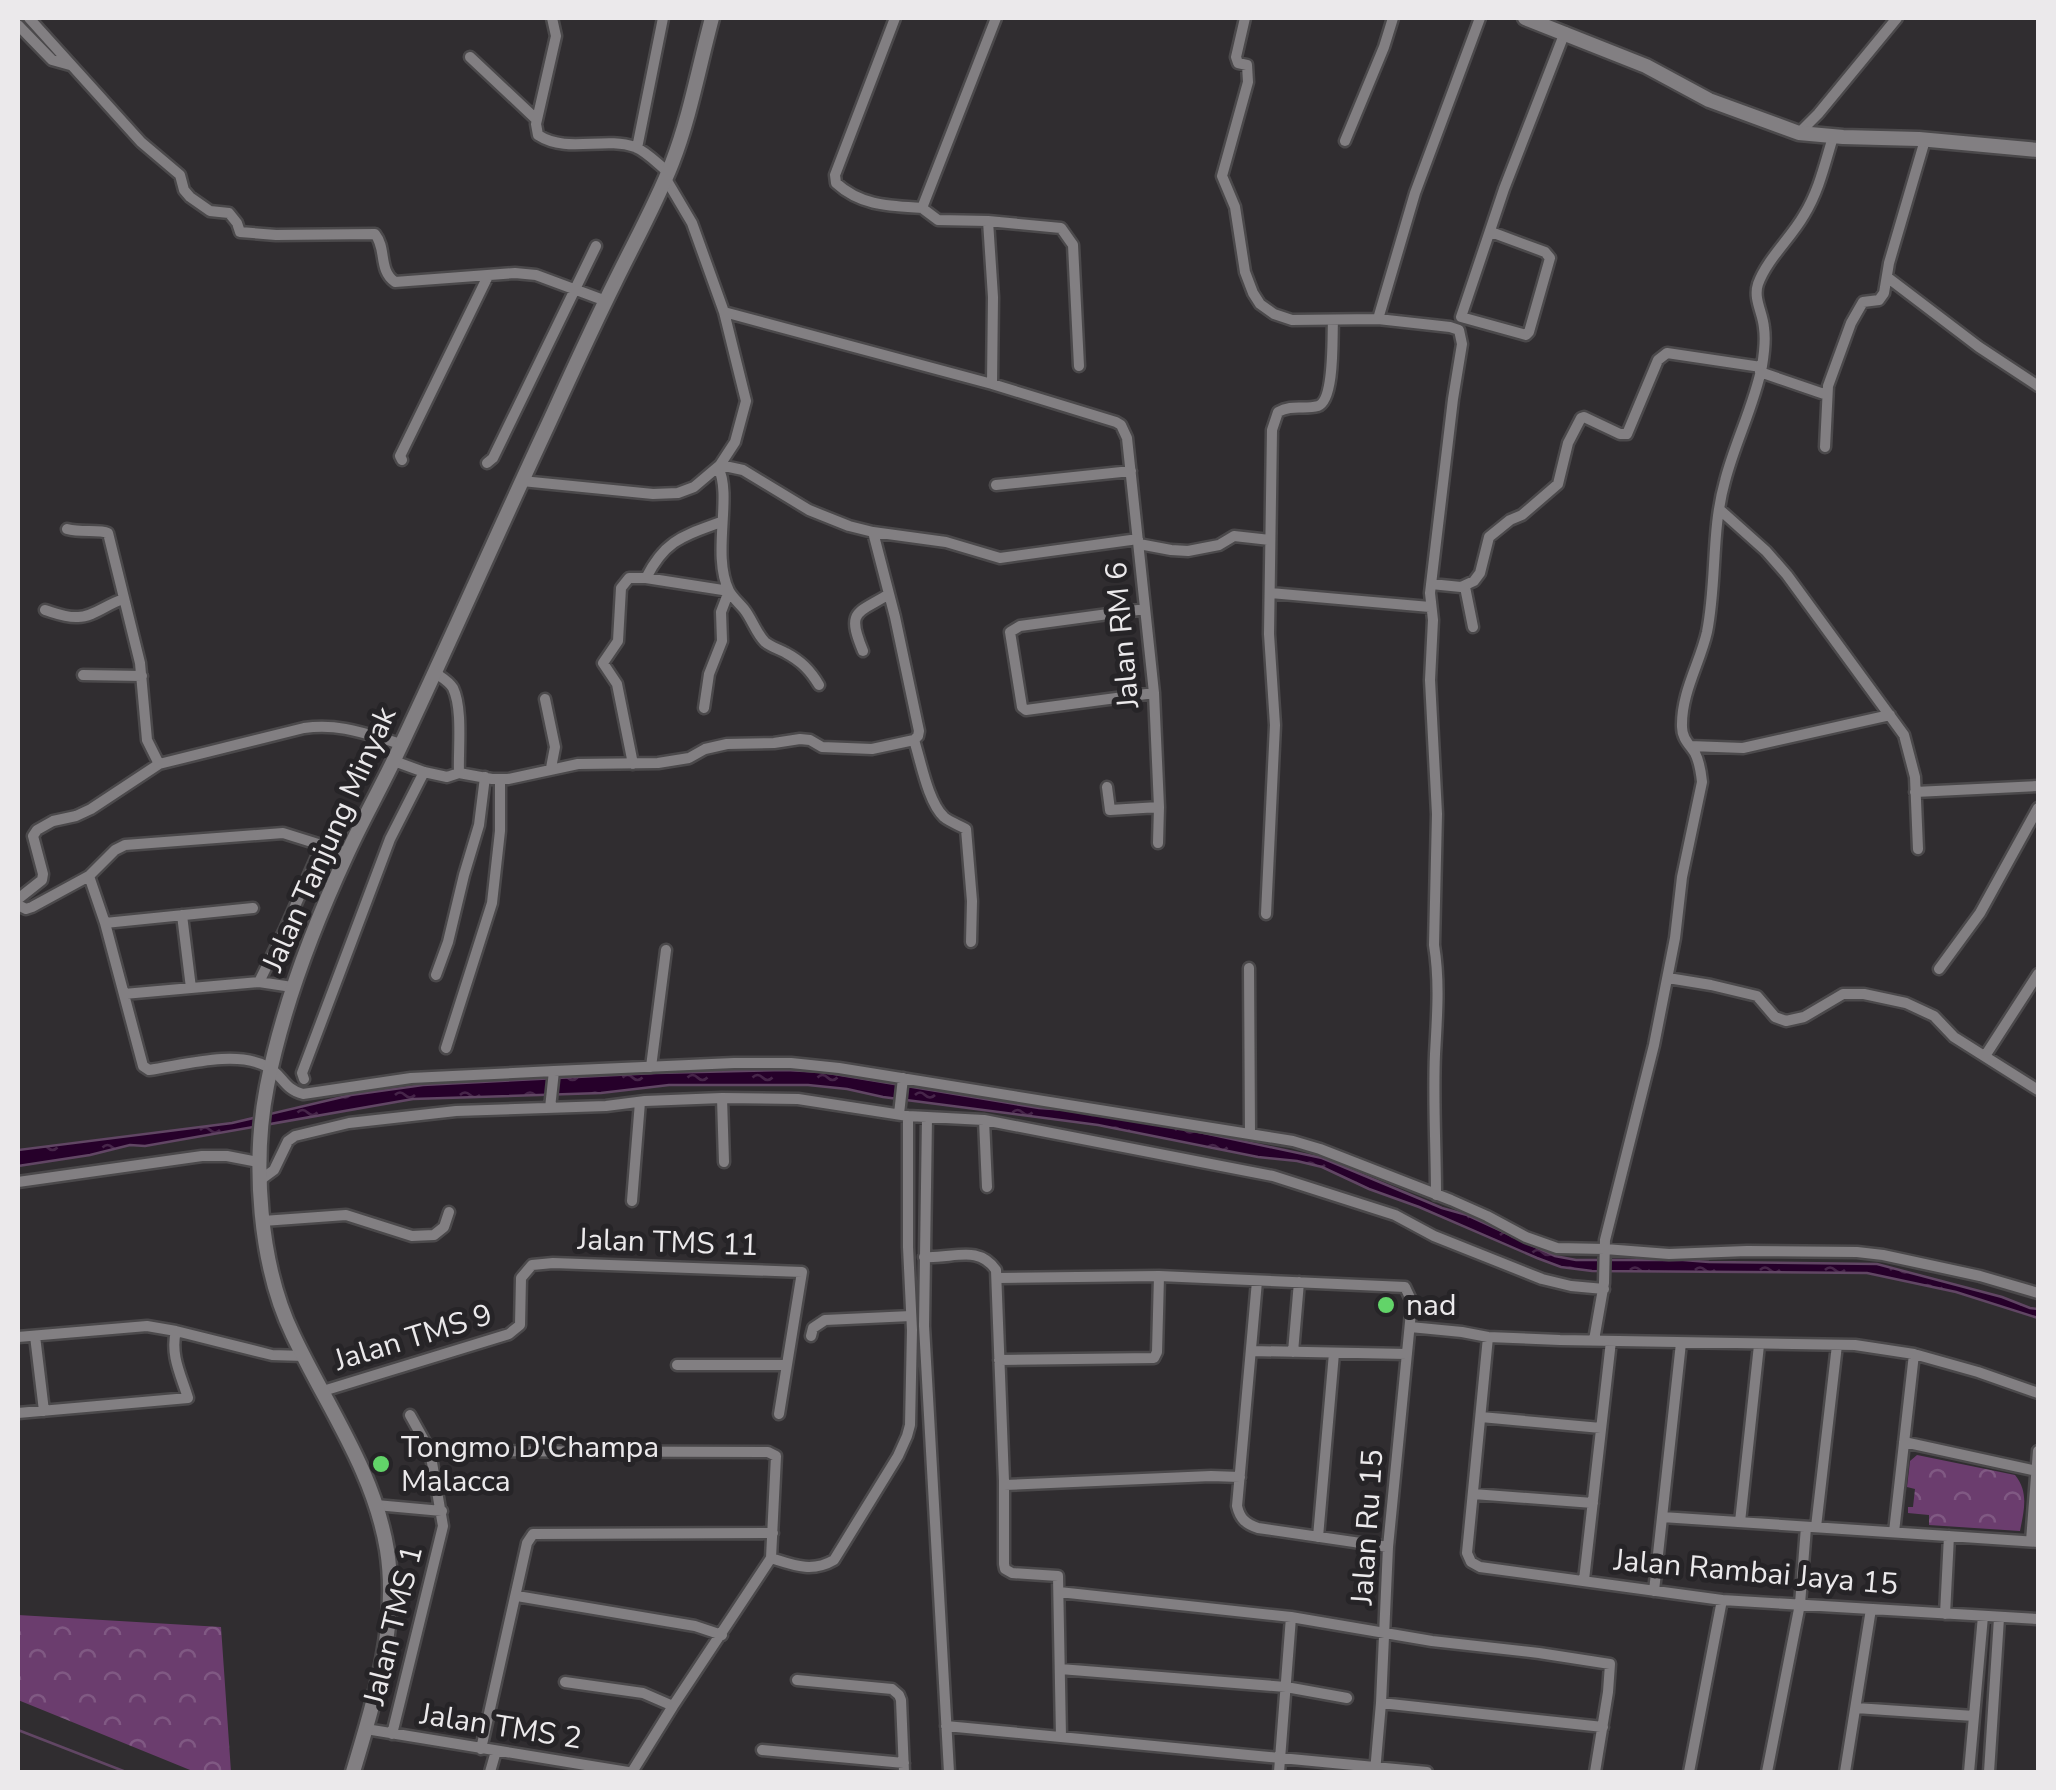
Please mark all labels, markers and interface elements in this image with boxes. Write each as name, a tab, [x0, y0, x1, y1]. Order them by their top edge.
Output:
street label: Jalan RM 6	[1096, 560, 1149, 711]
street label: Jalan Tanjung Minyak	[252, 699, 407, 979]
street label: Jalan TMS 11	[576, 1219, 759, 1266]
place label: nad	[1406, 1285, 1456, 1326]
street label: Jalan TMS 9	[328, 1294, 497, 1381]
marker: nad	[1375, 1294, 1397, 1316]
place label: Tongmo D'Champa Malacca	[401, 1427, 659, 1502]
street label: Jalan Ru 15	[1342, 1448, 1393, 1607]
marker: Tongmo D'Champa Malacca	[370, 1453, 392, 1475]
street label: Jalan Rambai Jaya 15	[1611, 1540, 1900, 1605]
street label: Jalan TMS 1	[354, 1541, 433, 1710]
street label: Jalan TMS 2	[416, 1693, 585, 1759]

